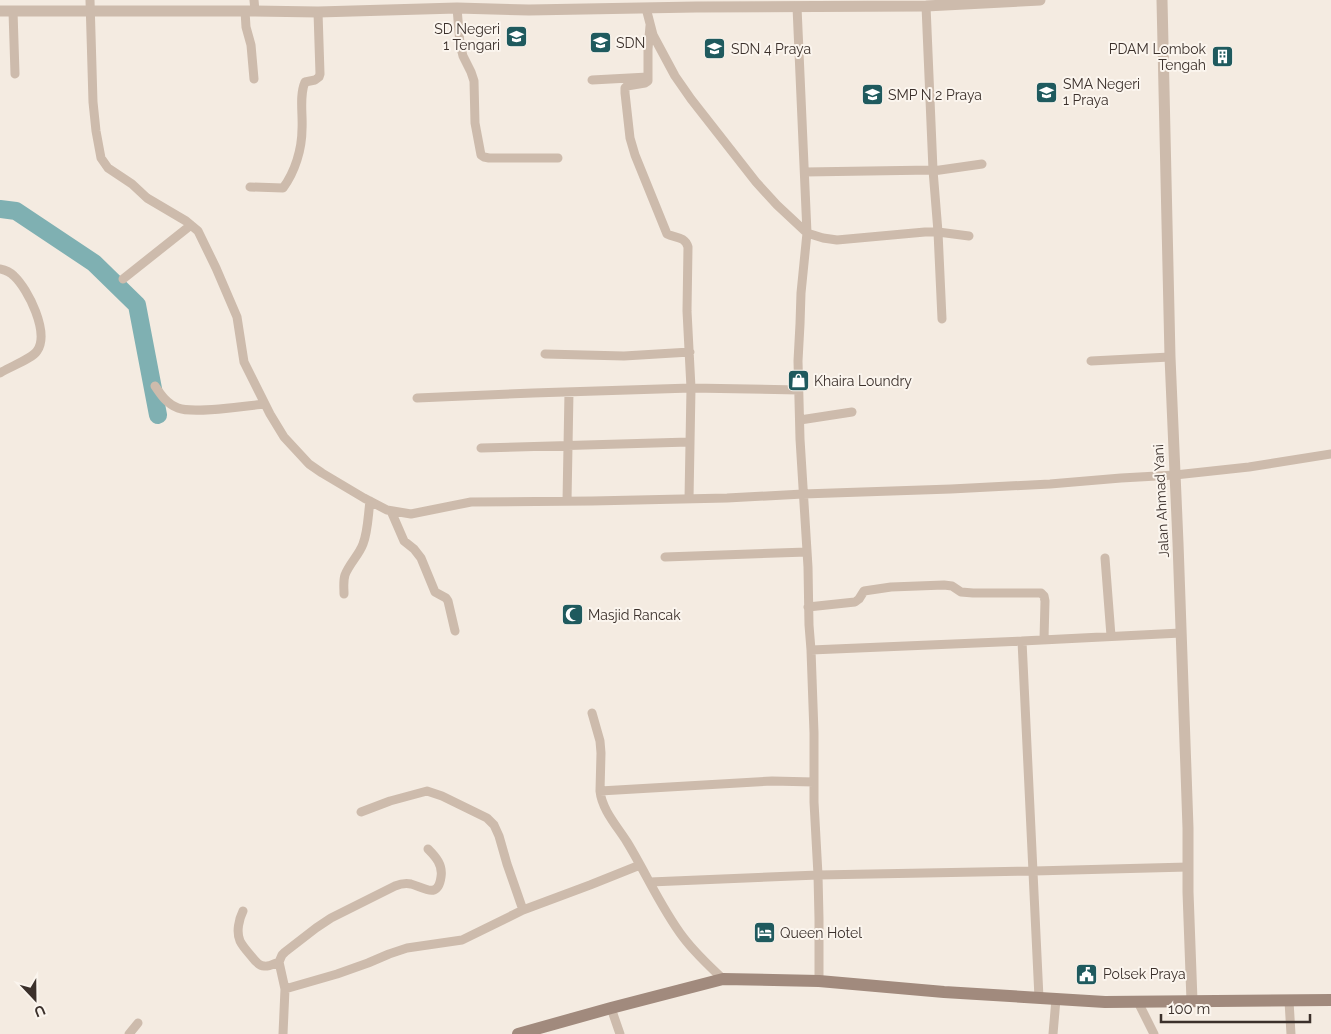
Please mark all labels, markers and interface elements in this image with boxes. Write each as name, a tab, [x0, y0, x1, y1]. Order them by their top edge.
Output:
place label: SD Negeri 1 Tengari	[434, 21, 500, 53]
school or university icon: SD Negeri 1 Tengari	[504, 25, 528, 49]
school or university icon: SDN	[588, 31, 612, 55]
place label: SDN	[616, 35, 645, 51]
school or university icon: SDN 4 Praya	[703, 37, 727, 61]
place label: SDN 4 Praya	[731, 41, 811, 57]
place label: PDAM Lombok Tengah	[1109, 41, 1207, 73]
building icon: PDAM Lombok Tengah	[1210, 45, 1234, 69]
place label: SMA Negeri 1 Praya	[1063, 76, 1140, 108]
school or university icon: SMA Negeri 1 Praya	[1035, 80, 1059, 104]
school or university icon: SMP N 2 Praya	[860, 83, 884, 107]
place label: SMP N 2 Praya	[888, 87, 982, 103]
shop icon: Khaira Loundry	[786, 369, 810, 393]
place label: Khaira Loundry	[814, 373, 912, 389]
street label: Jalan Ahmad Yani	[1150, 444, 1172, 558]
mosque icon: Masjid Rancak	[560, 603, 584, 627]
place label: Masjid Rancak	[588, 607, 681, 623]
hotel icon: Queen Hotel	[752, 921, 776, 945]
place label: Queen Hotel	[780, 925, 862, 941]
public building icon: Polsek Praya	[1075, 962, 1099, 986]
place label: Polsek Praya	[1103, 966, 1186, 982]
north arrow	[10, 974, 60, 1024]
scale bar	[1161, 992, 1310, 1024]
text: 100 m	[1168, 1000, 1210, 1018]
text: U	[32, 1002, 48, 1020]

